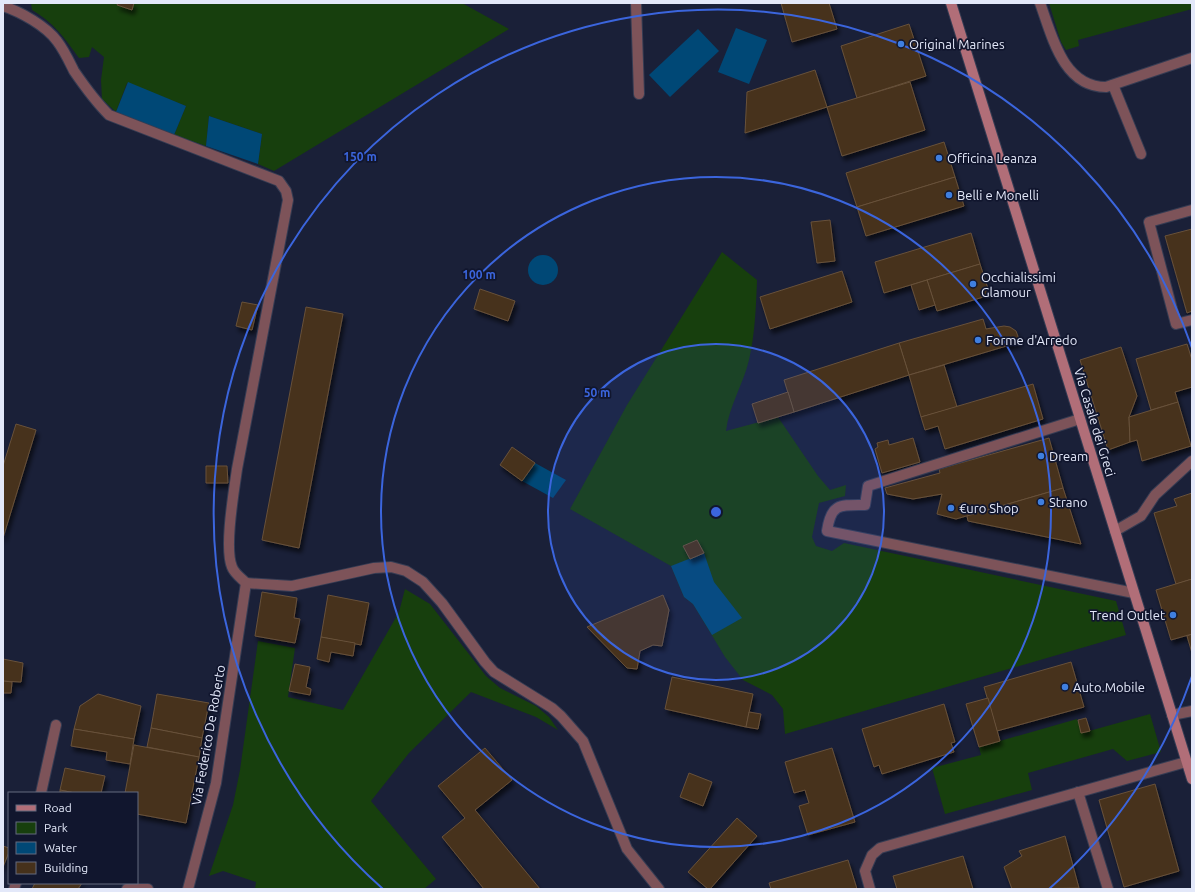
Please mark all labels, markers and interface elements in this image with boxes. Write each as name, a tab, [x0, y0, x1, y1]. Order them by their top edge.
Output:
place label: Original Marines	[909, 37, 1005, 51]
marker: Original Marines	[896, 39, 906, 49]
text: 150 m	[343, 150, 377, 163]
place label: Officina Leanza	[947, 151, 1037, 165]
marker: Officina Leanza	[934, 153, 944, 163]
place label: Belli e Monelli	[957, 188, 1039, 202]
marker: Belli e Monelli	[944, 190, 954, 200]
text: 100 m	[462, 268, 496, 281]
place label: Occhialissimi Glamour	[981, 270, 1056, 299]
marker: Occhialissimi Glamour	[968, 279, 978, 289]
place label: Forme d'Arredo	[986, 333, 1077, 347]
marker: Forme d'Arredo	[973, 335, 983, 345]
street label: Via Casale dei Greci	[1072, 366, 1118, 478]
text: 50 m	[584, 386, 610, 399]
place label: Dream	[1049, 449, 1088, 463]
marker: Dream	[1036, 451, 1046, 461]
place label: Strano	[1049, 495, 1088, 509]
marker: Strano	[1036, 497, 1046, 507]
place label: €uro Shop	[959, 501, 1019, 515]
marker: €uro Shop	[946, 503, 956, 513]
centre of rings	[709, 505, 723, 519]
place label: Trend Outlet	[1090, 608, 1165, 622]
marker: Trend Outlet	[1168, 610, 1178, 620]
street label: Via Federico De Roberto	[189, 664, 227, 806]
place label: Auto.Mobile	[1073, 680, 1145, 694]
marker: Auto.Mobile	[1060, 682, 1070, 692]
legend	[8, 792, 138, 884]
text: Road	[44, 801, 72, 814]
text: Park	[44, 821, 68, 834]
text: Water	[44, 841, 77, 854]
text: Building	[44, 861, 88, 874]

